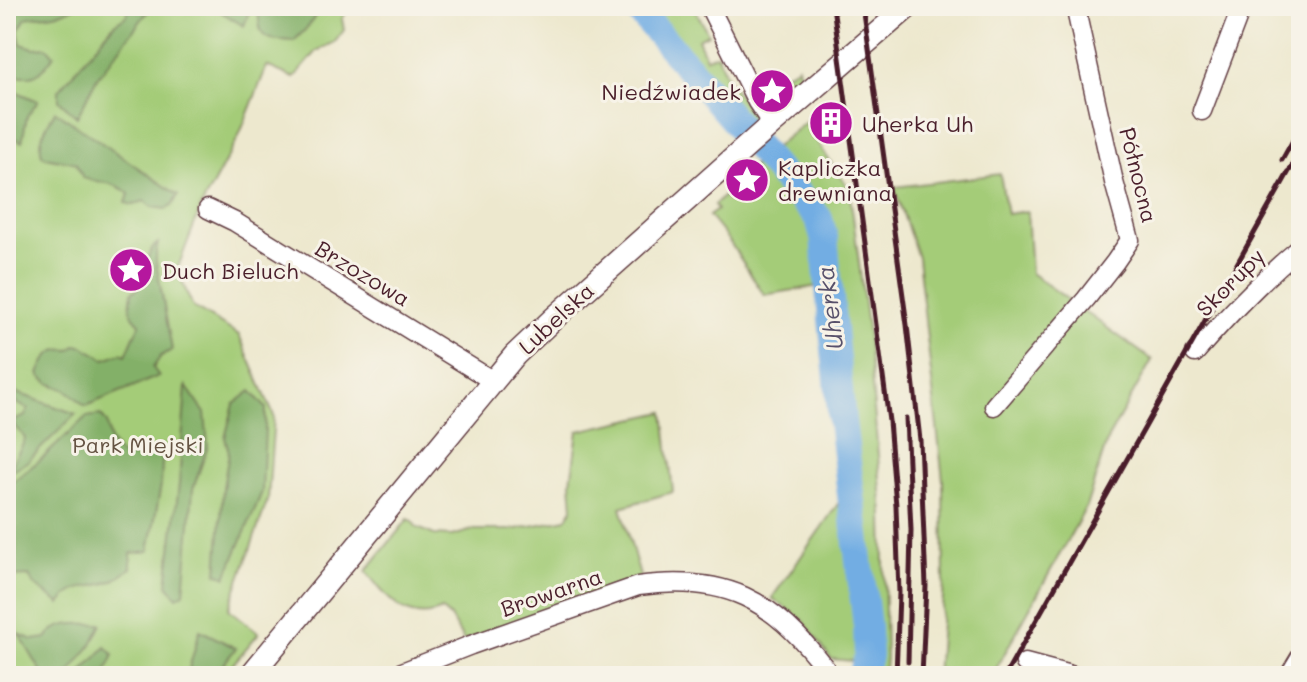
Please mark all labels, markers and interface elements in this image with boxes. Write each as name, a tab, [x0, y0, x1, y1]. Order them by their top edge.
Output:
place icon: Niedźwiadek	[748, 67, 796, 115]
place label: Niedźwiadek	[601, 77, 741, 106]
building icon: Uherka Uh	[807, 99, 855, 147]
place label: Uherka Uh	[862, 109, 973, 138]
street label: Północna	[1113, 124, 1165, 226]
place label: Kapliczka drewniana	[778, 153, 892, 207]
place icon: Kapliczka drewniana	[723, 156, 771, 204]
street label: Brzozowa	[310, 233, 416, 313]
street label: Skorupy	[1190, 242, 1270, 322]
place icon: Duch Bieluch	[107, 246, 155, 294]
place label: Duch Bieluch	[162, 256, 298, 285]
water label: Uherka	[808, 264, 850, 352]
street label: Lubelska	[512, 276, 600, 360]
park label: Park Miejski	[72, 430, 204, 459]
street label: Browarna	[496, 561, 606, 623]

